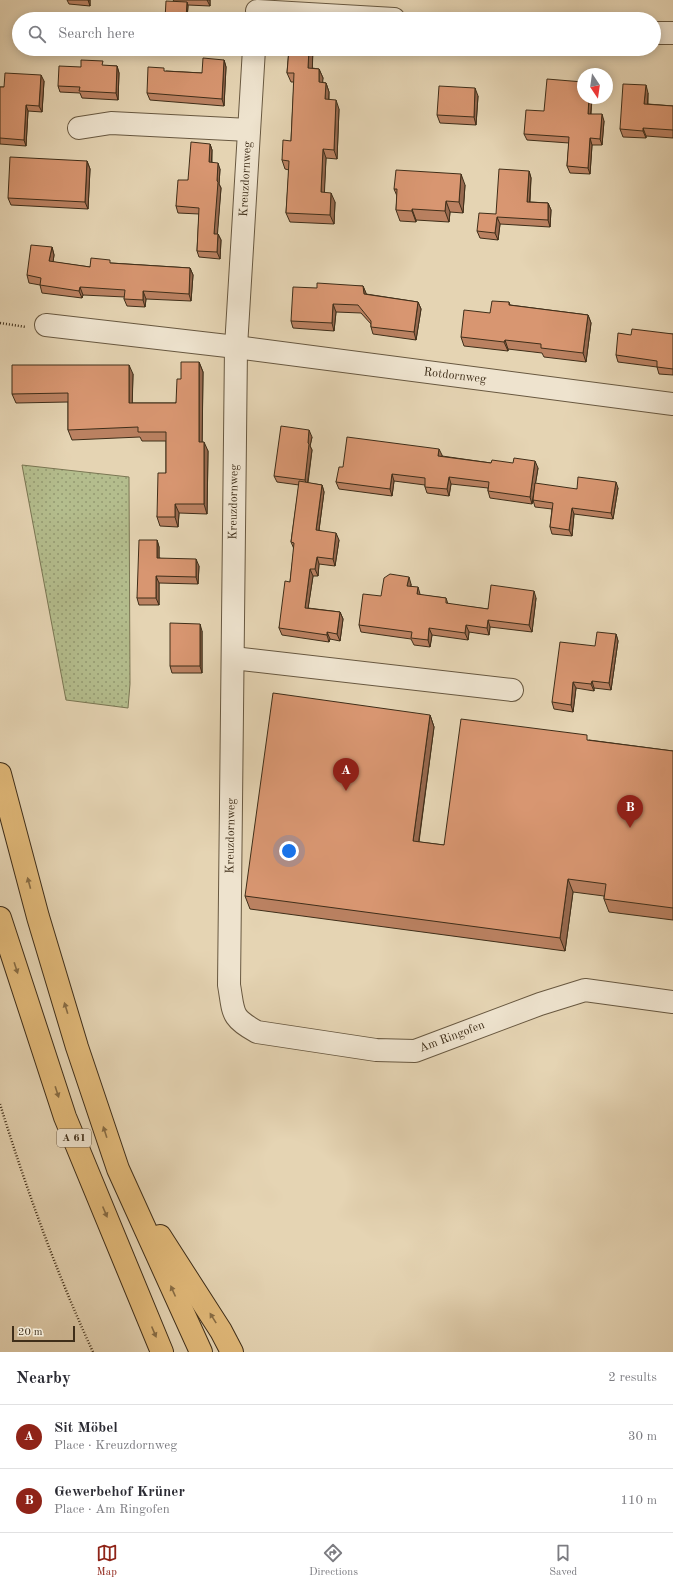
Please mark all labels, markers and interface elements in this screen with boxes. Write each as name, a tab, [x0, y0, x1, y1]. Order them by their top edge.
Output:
search box	[12, 12, 661, 56]
icon: search	[26, 23, 48, 45]
text: Search here	[58, 27, 135, 42]
north arrow	[577, 68, 613, 104]
street label: Kreuzdornweg	[238, 140, 254, 217]
street label: Rotdornweg	[423, 366, 488, 386]
street label: Kreuzdornweg	[227, 464, 241, 540]
pin: A	[333, 758, 359, 791]
pin: B	[617, 795, 643, 828]
street label: Kreuzdornweg	[224, 798, 238, 874]
your location	[279, 841, 299, 861]
one-way arrow	[26, 877, 32, 890]
one-way arrow	[14, 962, 20, 974]
one-way arrow	[63, 1002, 69, 1014]
street label: Am Ringofen	[418, 1019, 487, 1055]
one-way arrow	[54, 1086, 60, 1098]
one-way arrow	[102, 1126, 108, 1138]
road number: A 61	[57, 1129, 91, 1147]
one-way arrow	[102, 1207, 108, 1219]
one-way arrow	[170, 1285, 176, 1297]
one-way arrow	[209, 1312, 216, 1324]
scale bar	[12, 1324, 75, 1343]
text: 20 m	[18, 1327, 43, 1338]
one-way arrow	[152, 1327, 158, 1339]
text: Nearby	[16, 1370, 71, 1387]
text: 2 results	[608, 1371, 657, 1384]
text: Sit Möbel	[54, 1421, 118, 1436]
text: A	[24, 1430, 34, 1443]
text: 30 m	[628, 1430, 657, 1443]
text: Place · Kreuzdornweg	[54, 1439, 177, 1452]
text: Gewerbehof Krüner	[54, 1485, 185, 1500]
text: B	[24, 1494, 34, 1507]
text: 110 m	[620, 1494, 657, 1507]
text: Place · Am Ringofen	[54, 1503, 170, 1516]
tab: Map	[96, 1542, 118, 1580]
tab: Directions	[309, 1542, 358, 1580]
tab: Saved	[549, 1542, 577, 1580]

